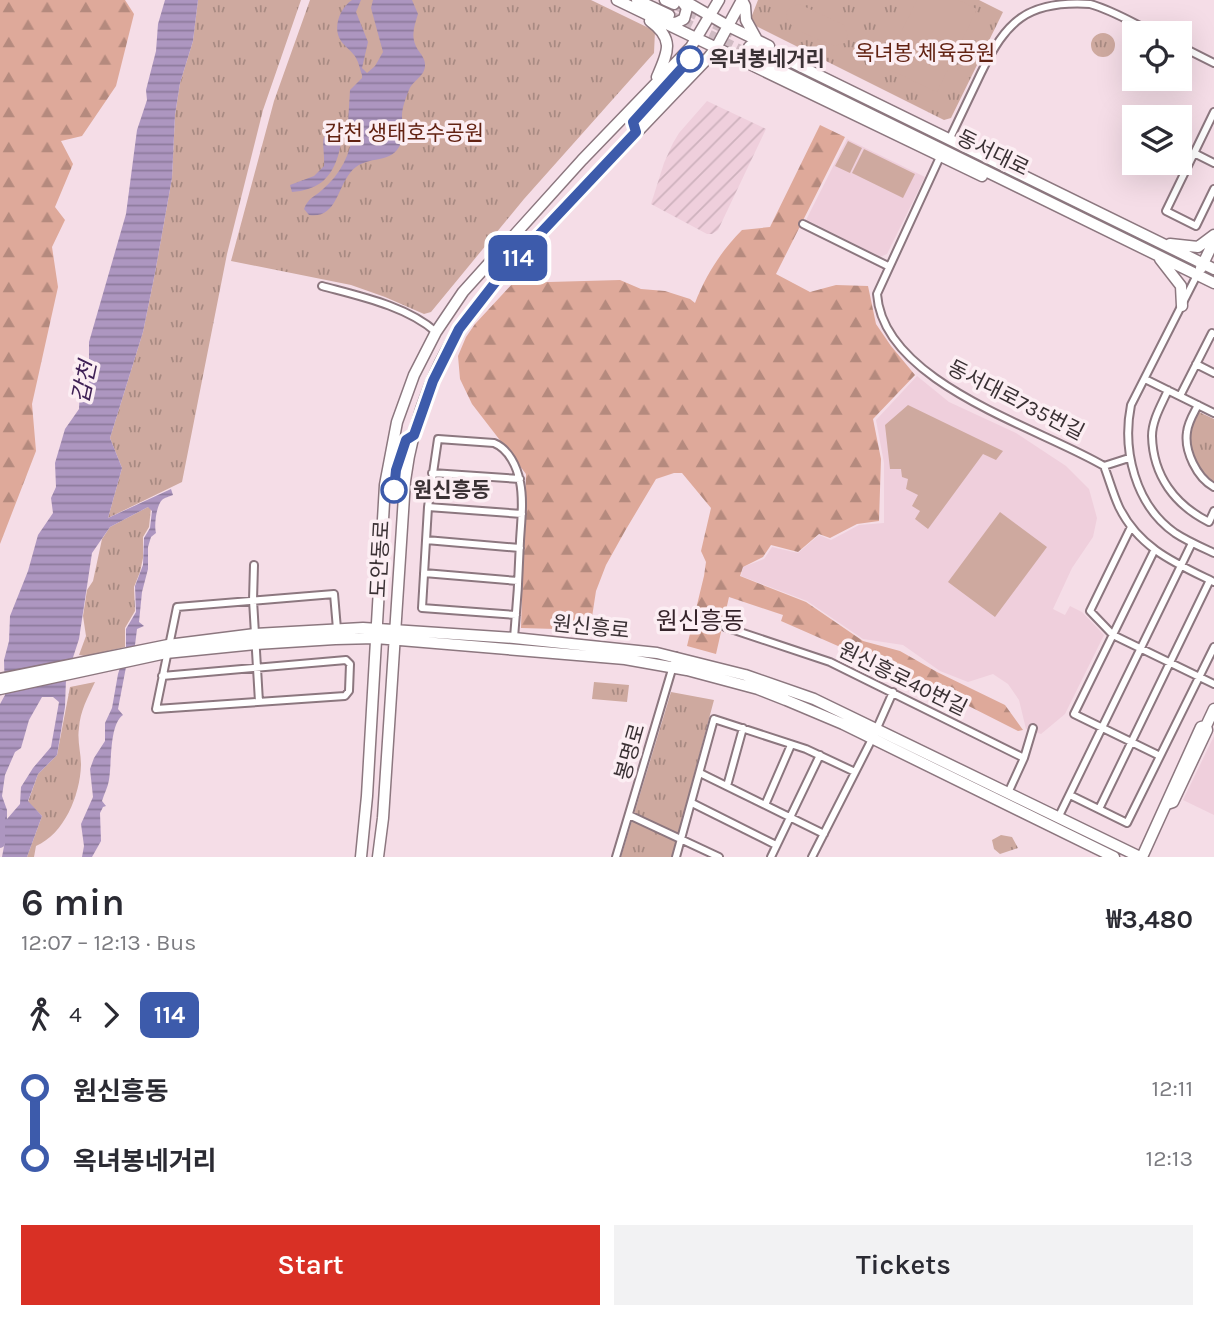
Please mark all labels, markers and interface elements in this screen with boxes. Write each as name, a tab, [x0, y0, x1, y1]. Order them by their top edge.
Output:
map controls	[1122, 21, 1192, 175]
button: locate	[1122, 21, 1192, 91]
park label: 옥녀봉 체육공원	[855, 41, 995, 65]
marker: 옥녀봉네거리	[677, 46, 703, 72]
place label: 옥녀봉네거리	[709, 47, 825, 71]
button: layers	[1122, 105, 1192, 175]
park label: 갑천 생태호수공원	[324, 121, 484, 145]
street label: 동서대로	[953, 125, 1033, 181]
line badge: 114	[478, 235, 558, 281]
text: 114	[502, 244, 534, 272]
street label: 동서대로735번길	[944, 355, 1088, 445]
water label: 갑천	[67, 356, 103, 406]
marker: 원신흥동	[381, 477, 407, 503]
place label: 원신흥동	[413, 478, 490, 502]
street label: 도안동로	[366, 520, 394, 598]
district label: 원신흥동	[656, 607, 744, 635]
street label: 원신흥로	[551, 611, 631, 643]
street label: 원신흥로40번길	[835, 638, 971, 720]
street label: 봉명로	[610, 721, 650, 783]
text: 6 min	[21, 880, 125, 925]
text: ₩3,480	[1106, 904, 1193, 935]
text: 12:07 – 12:13 · Bus	[21, 929, 196, 956]
icon: walk	[21, 996, 59, 1034]
icon: forward	[92, 996, 130, 1034]
text: 4	[69, 1001, 82, 1028]
text: 114	[154, 1001, 185, 1029]
text: 12:11	[1152, 1075, 1193, 1102]
text: 원신흥동	[73, 1076, 169, 1107]
text: 12:13	[1146, 1145, 1193, 1172]
text: 옥녀봉네거리	[73, 1146, 217, 1177]
button: Start	[21, 1225, 600, 1305]
button: Tickets	[614, 1225, 1193, 1305]

